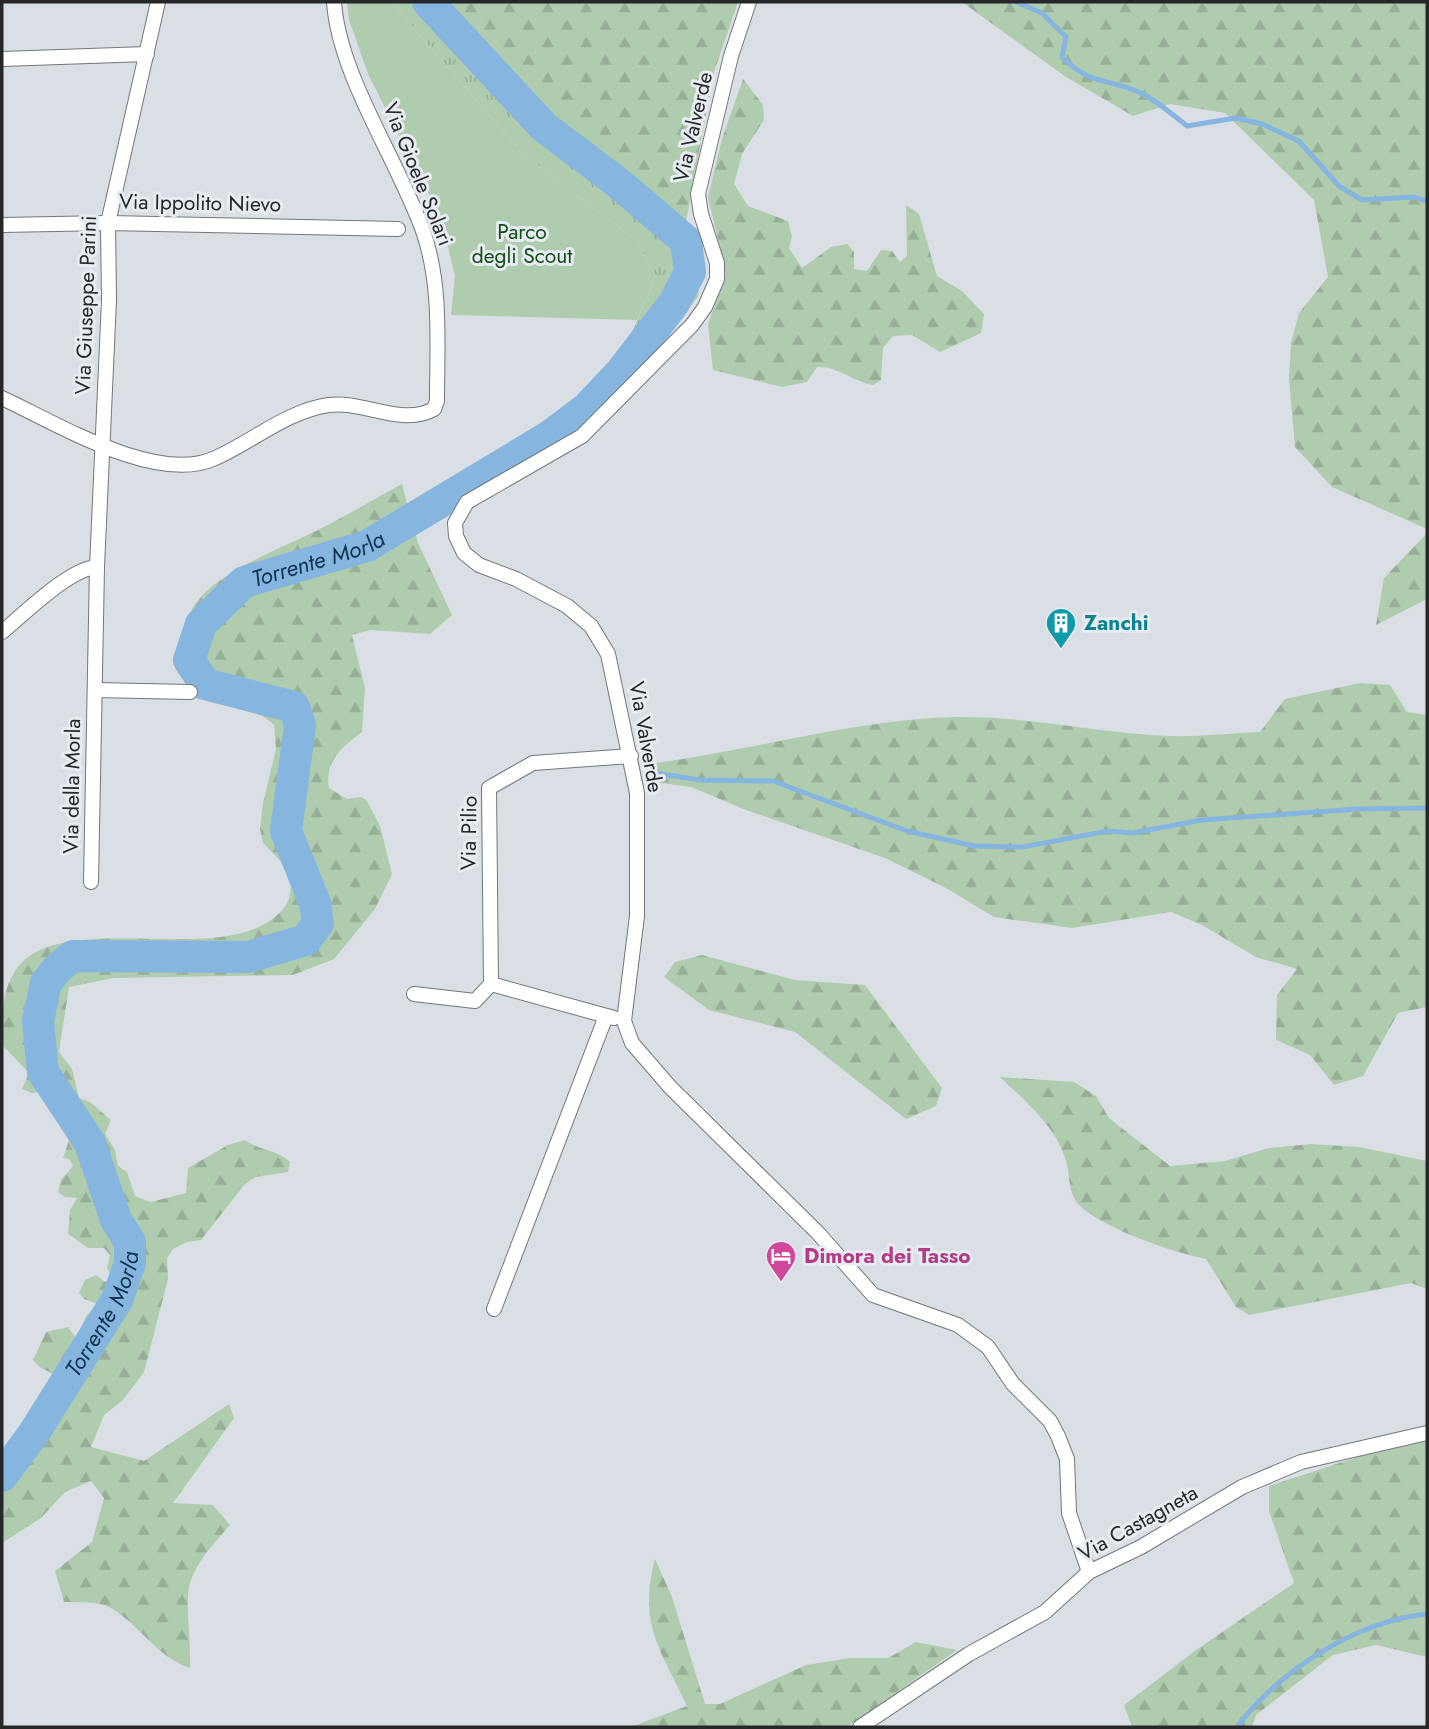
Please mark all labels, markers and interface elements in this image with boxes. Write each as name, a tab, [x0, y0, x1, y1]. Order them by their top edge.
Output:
street label: Via Valverde	[666, 69, 720, 185]
street label: Via Gioele Solari	[376, 98, 460, 250]
street label: Via Ippolito Nievo	[119, 187, 281, 219]
street label: Via Giuseppe Parini	[68, 215, 104, 395]
park label: Parco degli Scout	[472, 217, 572, 271]
water label: Torrente Morla	[247, 522, 392, 596]
building icon: Zanchi	[1044, 606, 1078, 650]
place label: Zanchi	[1084, 608, 1149, 638]
street label: Via Valverde	[621, 679, 671, 795]
street label: Via della Morla	[56, 718, 88, 854]
street label: Via Pilio	[453, 796, 485, 870]
hotel icon: Dimora dei Tasso	[764, 1239, 798, 1283]
place label: Dimora dei Tasso	[804, 1241, 971, 1271]
water label: Torrente Morla	[56, 1251, 147, 1383]
street label: Via Castagneta	[1073, 1478, 1203, 1568]

